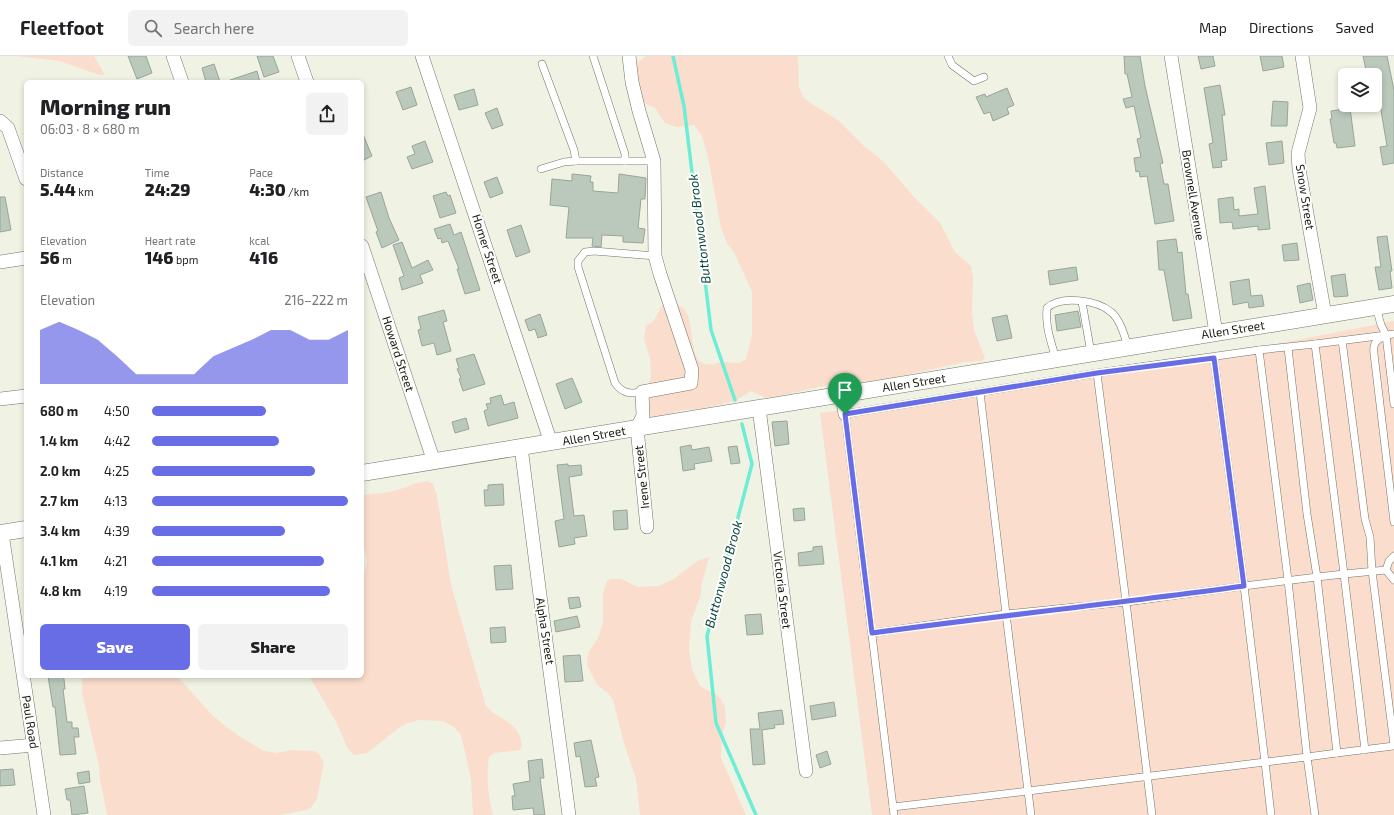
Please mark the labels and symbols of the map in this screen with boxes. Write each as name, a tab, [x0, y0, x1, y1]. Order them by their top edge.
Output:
street label: Brownell Avenue	[1180, 149, 1208, 241]
street label: Snow Street	[1294, 163, 1318, 231]
water label: Buttonwood Brook	[684, 173, 714, 285]
street label: Homer Street	[470, 212, 506, 286]
street label: Howard Street	[380, 314, 418, 394]
street label: Allen Street	[1200, 317, 1266, 341]
street label: Allen Street	[881, 370, 947, 394]
pin	[828, 373, 862, 414]
street label: Allen Street	[561, 422, 627, 447]
street label: Irene Street	[631, 444, 651, 510]
water label: Buttonwood Brook	[701, 518, 745, 630]
street label: Victoria Street	[771, 550, 795, 630]
street label: Alpha Street	[534, 596, 558, 666]
street label: Paul Road	[20, 694, 42, 750]

